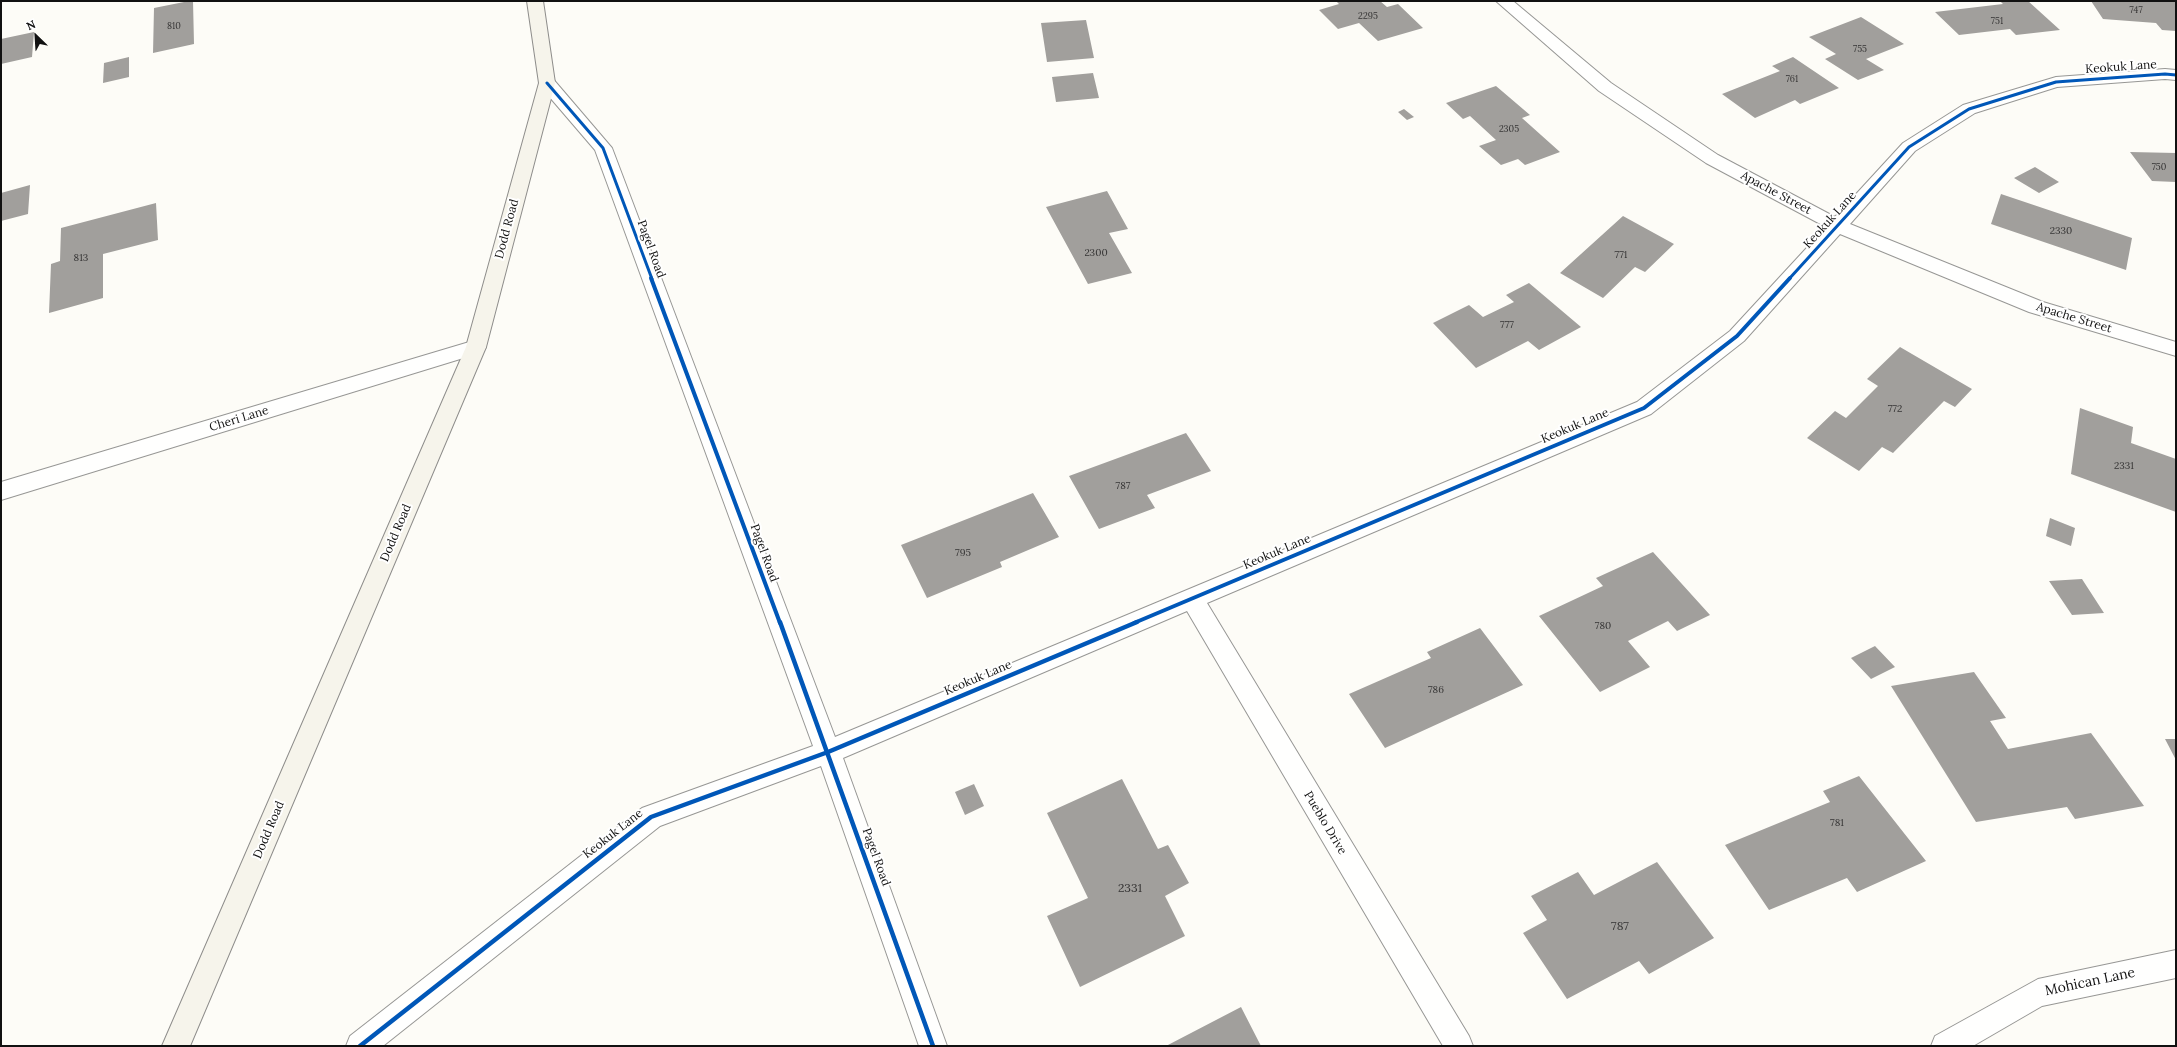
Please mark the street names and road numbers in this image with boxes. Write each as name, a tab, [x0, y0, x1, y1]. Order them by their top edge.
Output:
street label: Keokuk Lane	[2085, 57, 2157, 77]
street label: Apache Street	[1738, 168, 1814, 218]
street label: Keokuk Lane	[1801, 188, 1859, 252]
street label: Dodd Road	[492, 198, 522, 260]
street label: Pagel Road	[634, 218, 668, 280]
street label: Apache Street	[2035, 300, 2113, 336]
street label: Cheri Lane	[208, 403, 270, 435]
street label: Keokuk Lane	[1539, 405, 1611, 447]
street label: Dodd Road	[377, 502, 415, 564]
street label: Pagel Road	[747, 522, 781, 584]
street label: Keokuk Lane	[1241, 531, 1313, 573]
street label: Keokuk Lane	[942, 657, 1014, 699]
street label: Pueblo Drive	[1300, 789, 1350, 857]
street label: Dodd Road	[250, 799, 288, 861]
street label: Keokuk Lane	[580, 806, 646, 862]
street label: Pagel Road	[859, 826, 893, 888]
street label: Mohican Lane	[2043, 964, 2137, 1000]

